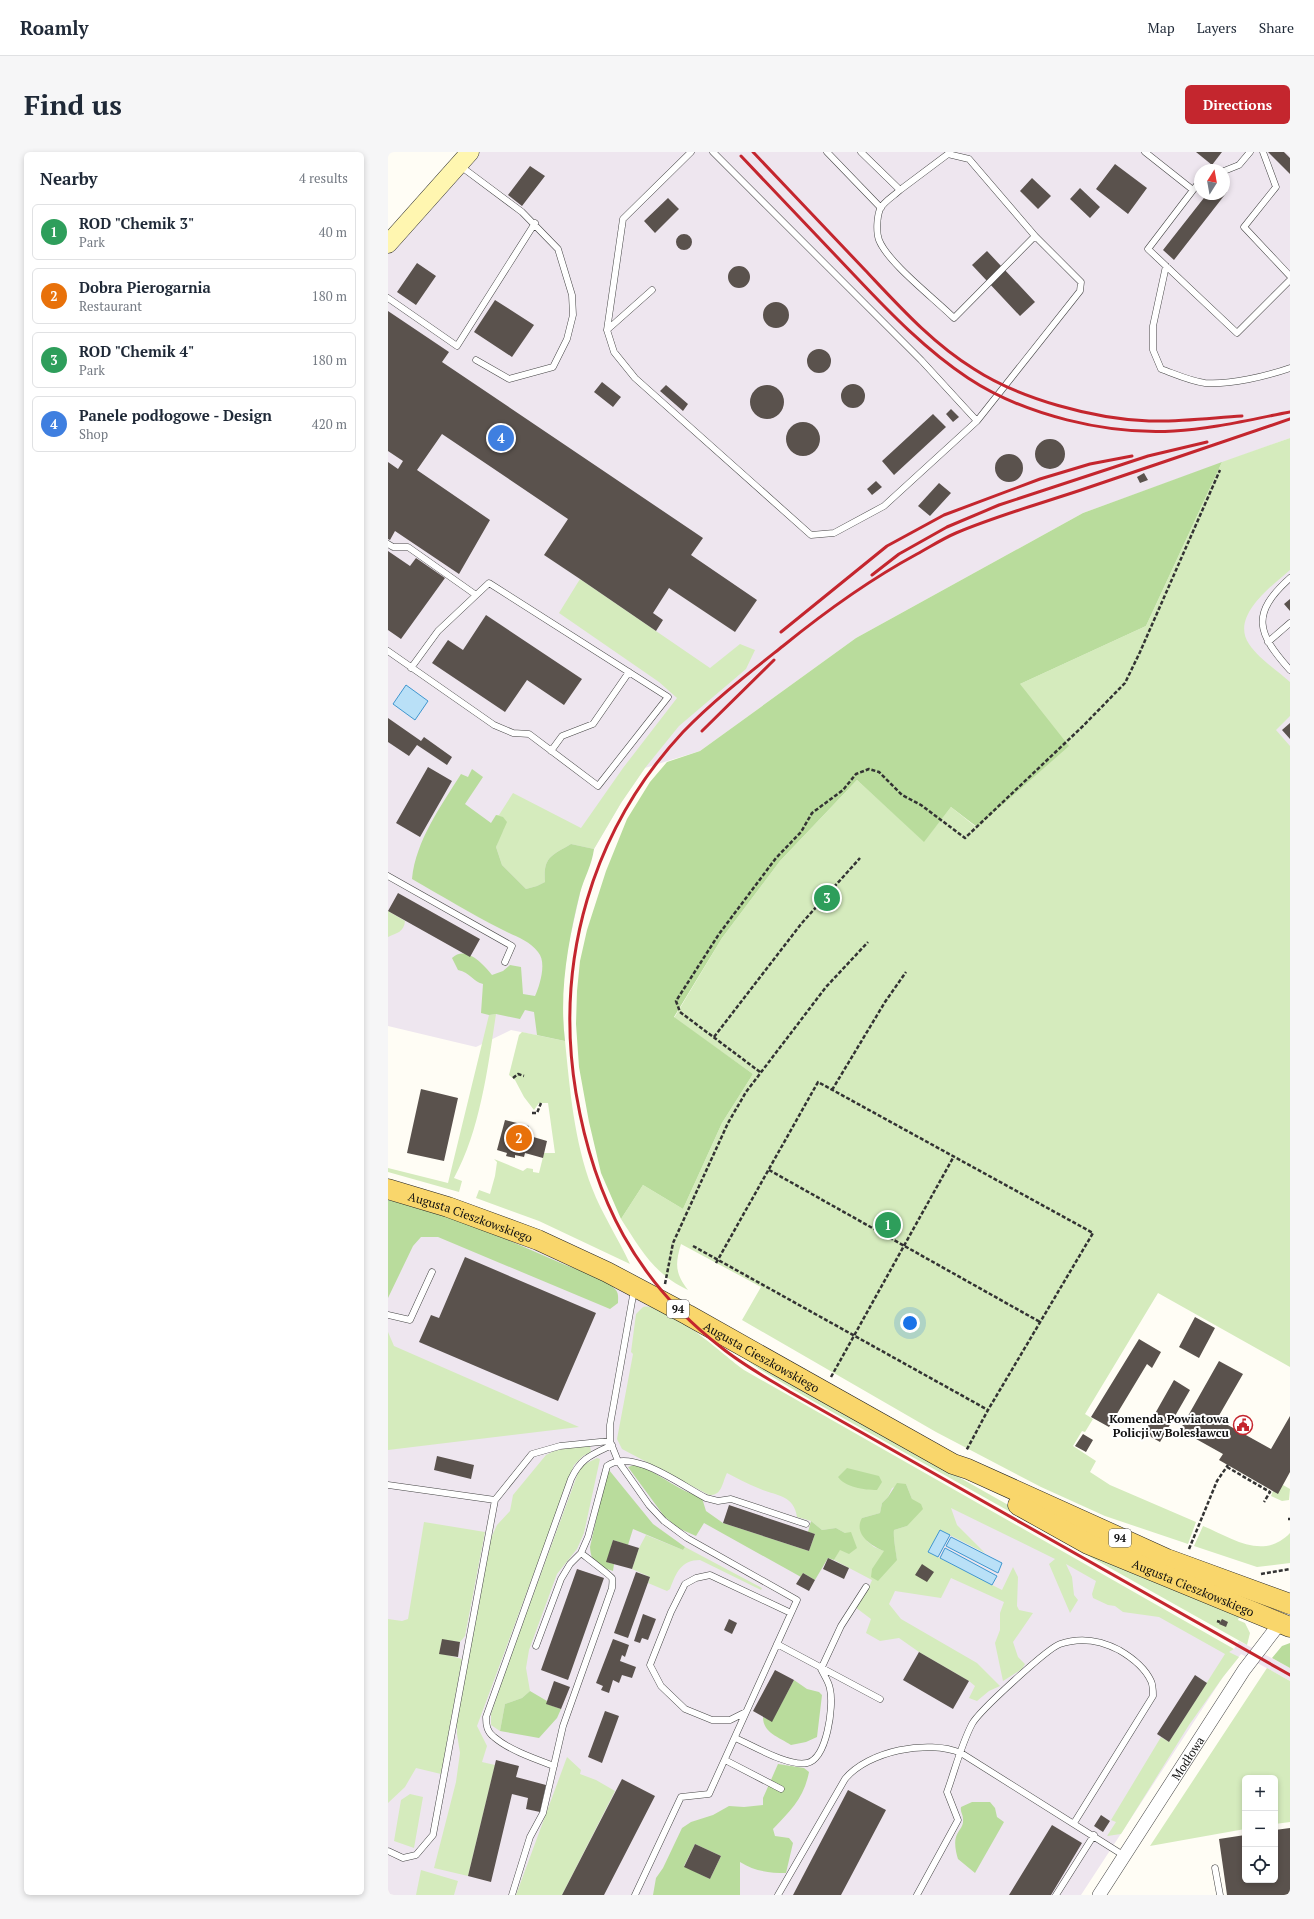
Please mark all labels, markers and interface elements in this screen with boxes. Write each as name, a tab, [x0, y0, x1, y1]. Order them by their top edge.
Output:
text: Roamly	[20, 15, 89, 40]
text: Map	[1148, 18, 1175, 37]
text: Layers	[1197, 18, 1237, 37]
text: Share	[1259, 18, 1294, 37]
button: Directions	[1185, 85, 1290, 124]
text: Find us	[24, 86, 122, 123]
north arrow	[1194, 164, 1230, 200]
text: Nearby	[40, 167, 98, 190]
text: 4 results	[299, 169, 348, 187]
text: ROD "Chemik 3"	[79, 213, 194, 233]
text: 1	[50, 223, 58, 241]
text: 40 m	[319, 223, 347, 241]
text: Park	[79, 233, 105, 251]
text: Dobra Pierogarnia	[79, 277, 211, 297]
text: 2	[50, 287, 58, 305]
text: 180 m	[312, 287, 347, 305]
text: Restaurant	[79, 297, 142, 315]
text: ROD "Chemik 4"	[79, 341, 194, 361]
text: 3	[50, 351, 58, 369]
text: 180 m	[312, 351, 347, 369]
text: Park	[79, 361, 105, 379]
text: Panele podłogowe - Design	[79, 405, 272, 425]
text: 4	[50, 415, 58, 433]
text: 420 m	[312, 415, 347, 433]
pin: 4	[488, 423, 514, 453]
text: Shop	[79, 425, 108, 443]
pin: 3	[814, 883, 840, 913]
pin: 2	[506, 1123, 532, 1153]
street label: Augusta Cieszkowskiego	[407, 1188, 535, 1245]
pin: 1	[875, 1210, 901, 1240]
road number: 94	[667, 1300, 689, 1318]
your location	[900, 1313, 920, 1333]
street label: Augusta Cieszkowskiego	[701, 1318, 823, 1395]
place label: Komenda Powiatowa Policji w Bolesławcu	[1109, 1411, 1230, 1440]
public building icon: Komenda Powiatowa Policji w Bolesławcu	[1232, 1414, 1254, 1436]
road number: 94	[1109, 1529, 1131, 1547]
street label: Augusta Cieszkowskiego	[1130, 1555, 1257, 1619]
street label: Modłowa	[1168, 1733, 1207, 1783]
map controls	[1242, 1775, 1278, 1883]
button: +	[1242, 1775, 1278, 1811]
button: −	[1242, 1811, 1278, 1847]
button: locate	[1242, 1847, 1278, 1883]

